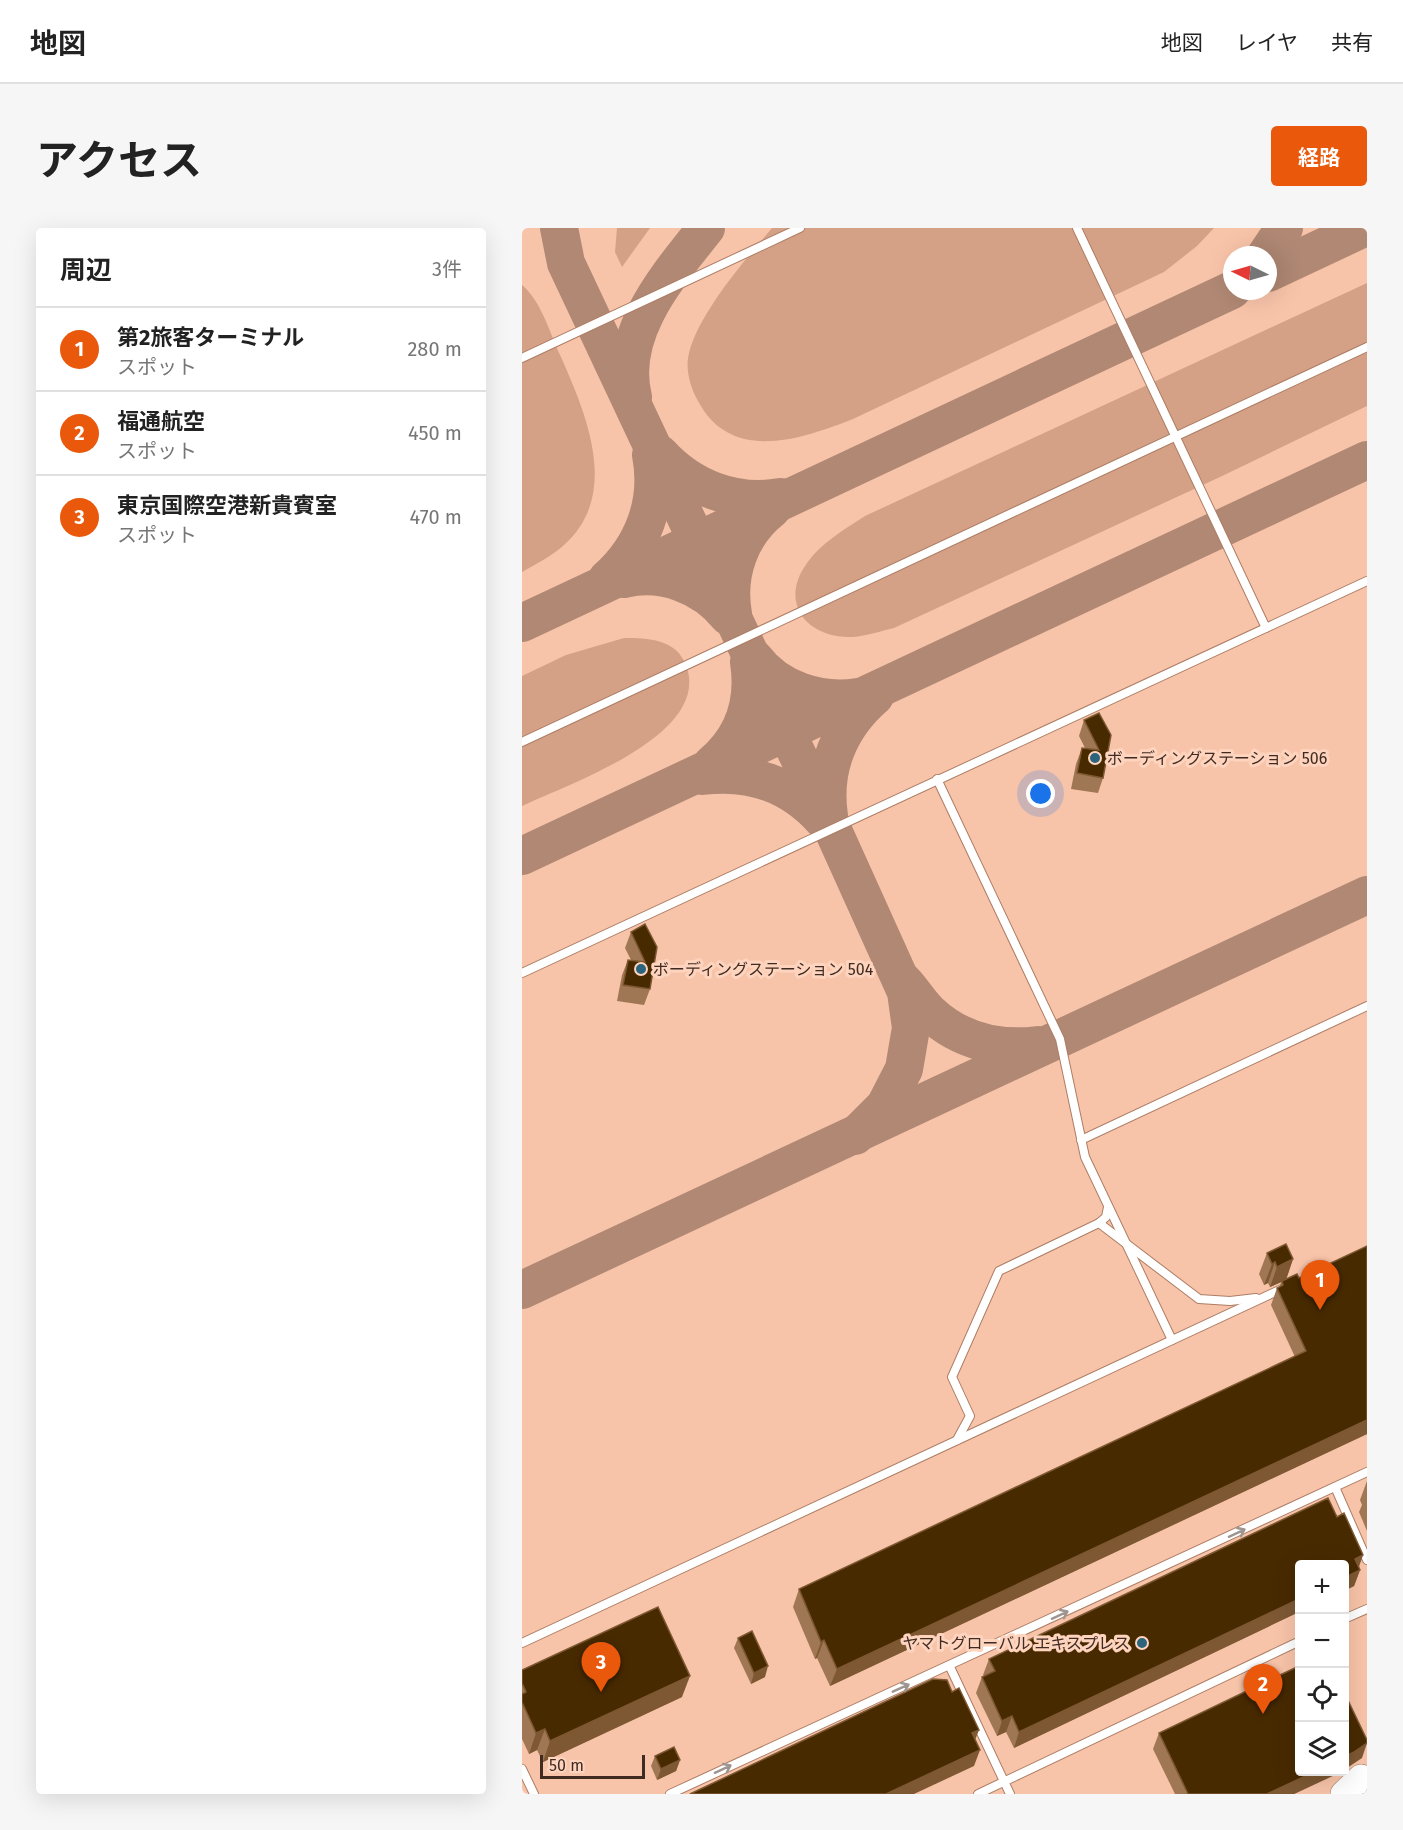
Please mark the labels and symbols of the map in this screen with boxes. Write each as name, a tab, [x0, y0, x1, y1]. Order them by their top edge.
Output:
north arrow	[1223, 246, 1277, 300]
place label: ボーディングステーション 506	[1107, 749, 1327, 768]
marker: ボーディングステーション 506	[1088, 751, 1102, 765]
your location	[1026, 779, 1055, 808]
place label: ボーディングステーション 504	[653, 960, 874, 979]
marker: ボーディングステーション 504	[634, 962, 648, 976]
pin: 1	[1300, 1260, 1340, 1310]
one-way arrow	[1227, 1526, 1245, 1538]
one-way arrow	[1050, 1609, 1068, 1621]
place label: ヤマトグローバル エキスプレス	[902, 1634, 1130, 1653]
marker: ヤマトグローバル エキスプレス	[1135, 1636, 1149, 1650]
pin: 3	[582, 1642, 620, 1692]
pin: 2	[1244, 1664, 1282, 1714]
one-way arrow	[891, 1682, 909, 1694]
scale bar	[540, 1752, 645, 1780]
one-way arrow	[714, 1763, 732, 1775]

